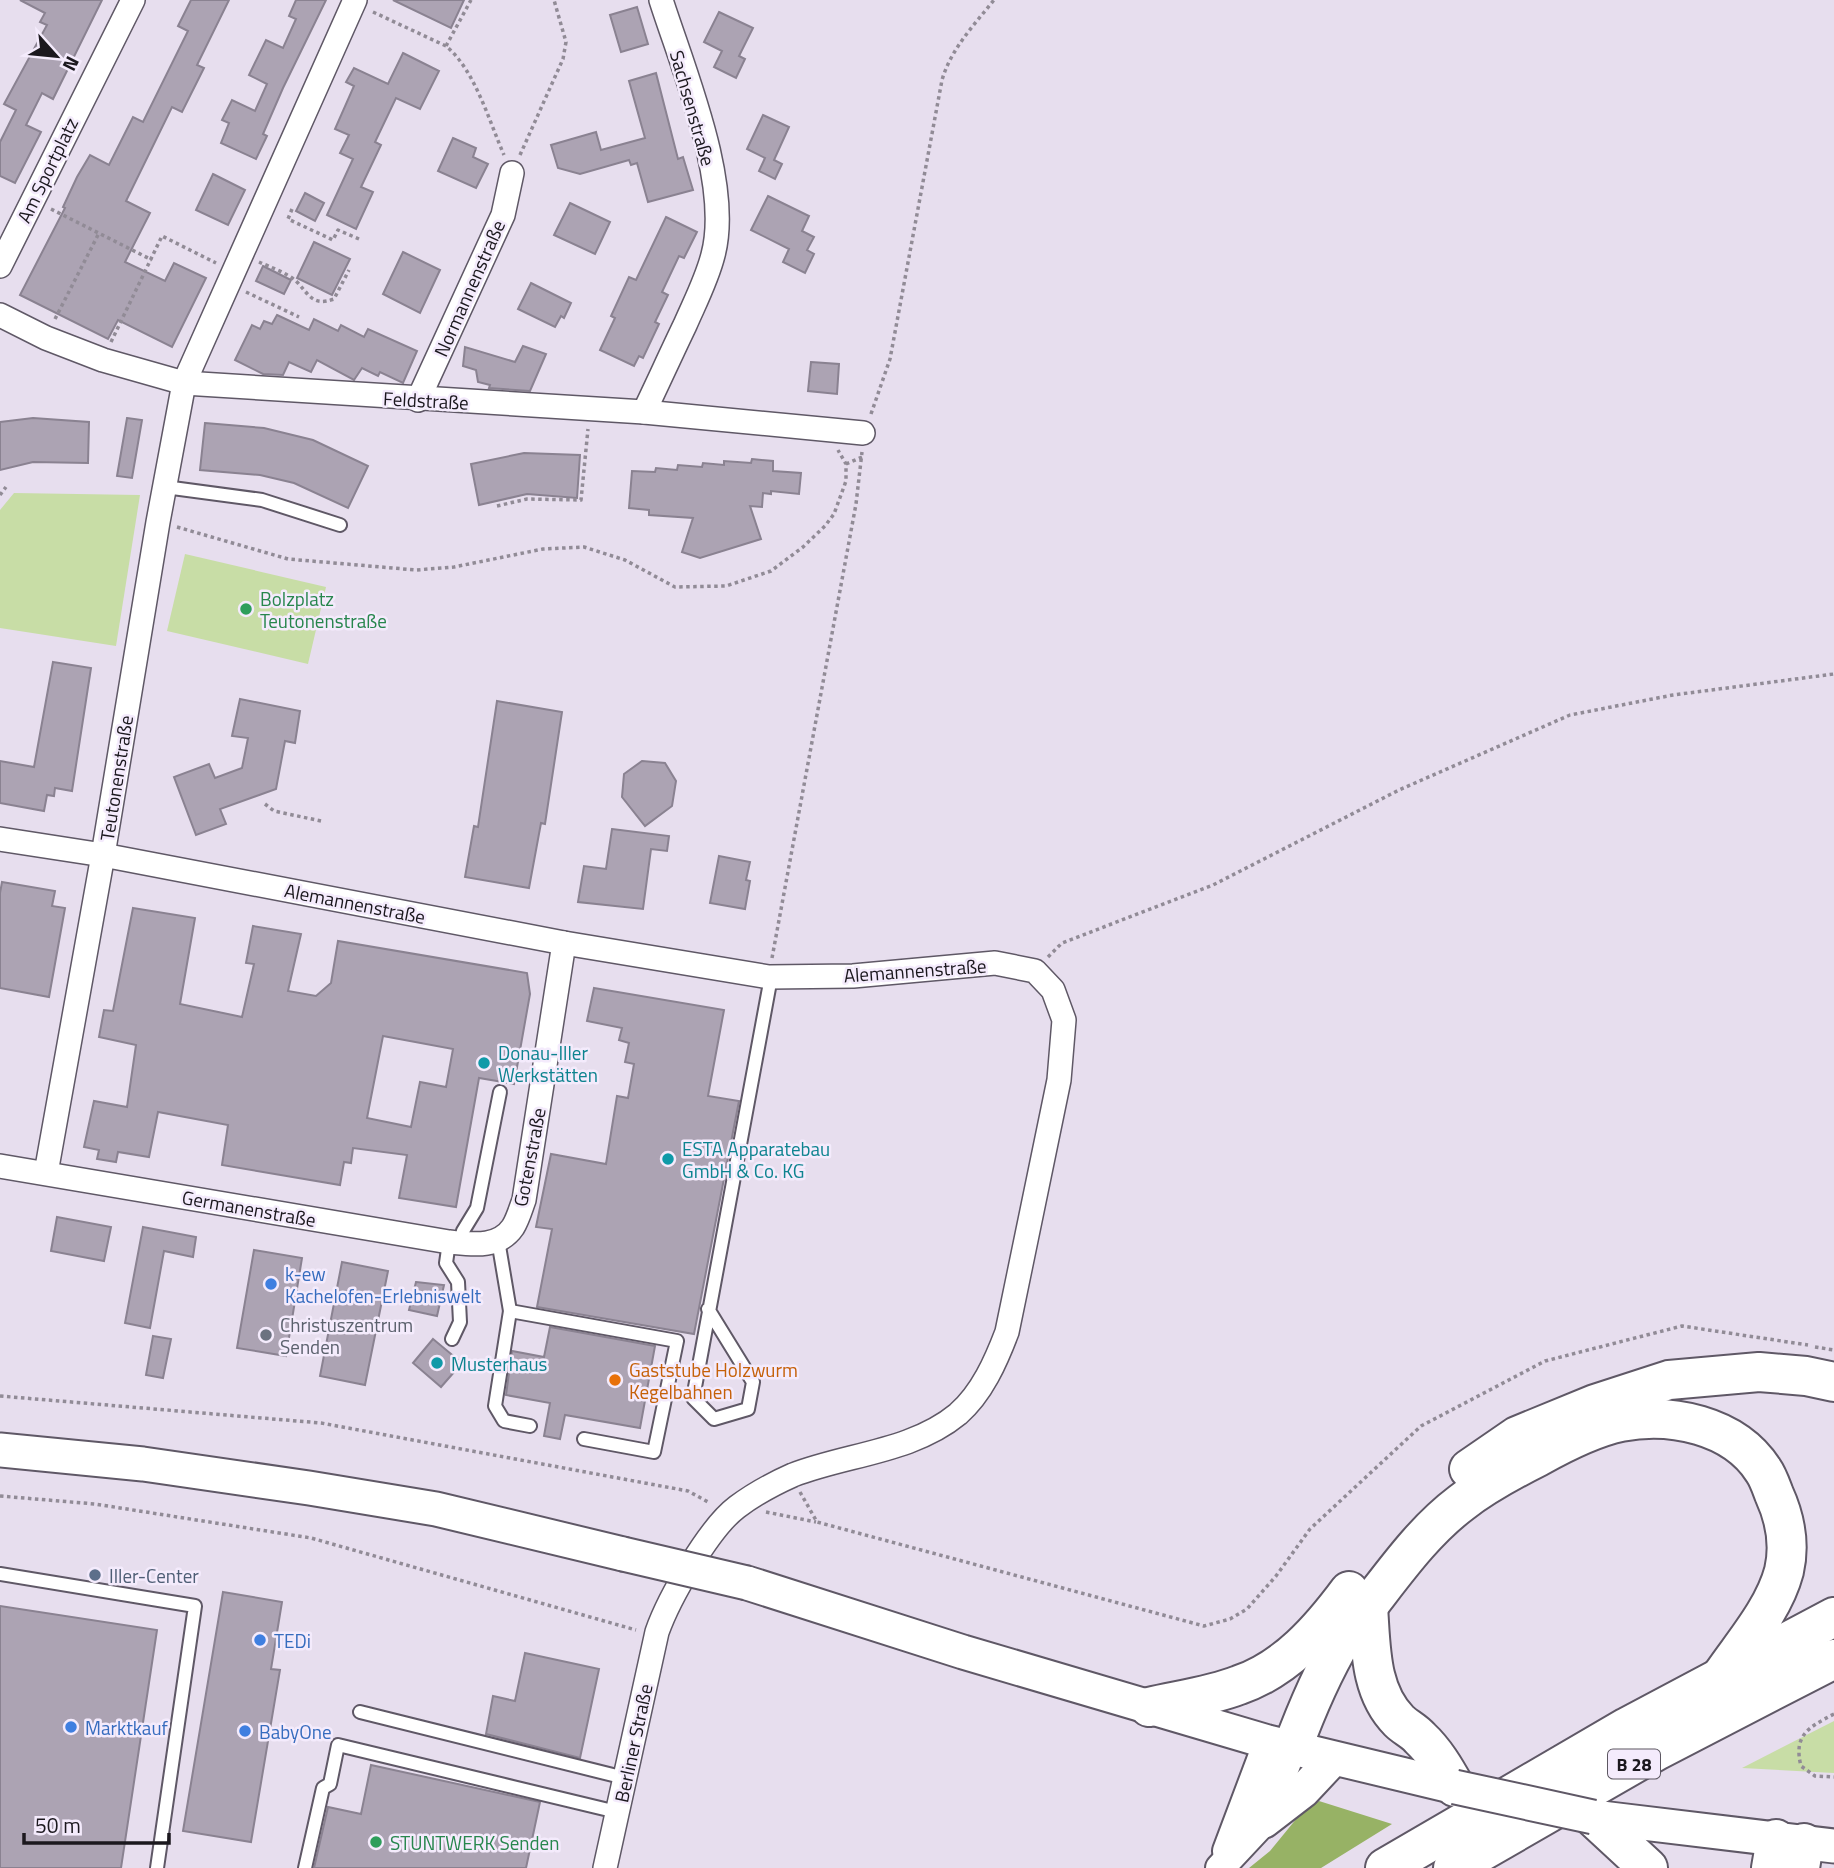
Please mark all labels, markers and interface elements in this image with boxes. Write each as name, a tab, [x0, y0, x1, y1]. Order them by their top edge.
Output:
north arrow	[21, 21, 91, 91]
street label: Sachsenstraße	[663, 47, 723, 169]
text: N	[56, 51, 88, 76]
street label: Am Sportplatz	[9, 112, 85, 228]
street label: Normannenstraße	[426, 215, 512, 361]
street label: Feldstraße	[382, 383, 470, 417]
place label: Bolzplatz Teutonenstraße	[260, 584, 387, 635]
marker: Bolzplatz Teutonenstraße	[238, 601, 254, 617]
street label: Teutonenstraße	[92, 713, 140, 843]
street label: Alemannenstraße	[282, 875, 428, 931]
street label: Alemannenstraße	[843, 951, 987, 989]
place label: Donau-Iller Werkstätten	[498, 1038, 598, 1089]
marker: Donau-Iller Werkstätten	[476, 1055, 492, 1071]
street label: Gotenstraße	[505, 1105, 553, 1209]
place label: ESTA Apparatebau GmbH & Co. KG	[682, 1134, 830, 1185]
marker: ESTA Apparatebau GmbH & Co. KG	[660, 1151, 676, 1167]
street label: Germanenstraße	[180, 1182, 318, 1234]
place label: k-ew Kachelofen-Erlebniswelt	[285, 1259, 482, 1310]
marker: k-ew Kachelofen-Erlebniswelt	[263, 1276, 279, 1292]
place label: Christuszentrum Senden	[280, 1310, 413, 1361]
marker: Christuszentrum Senden	[258, 1327, 274, 1343]
place label: Musterhaus	[451, 1349, 548, 1378]
marker: Musterhaus	[429, 1355, 445, 1371]
place label: Gaststube Holzwurm Kegelbahnen	[629, 1355, 798, 1406]
marker: Gaststube Holzwurm Kegelbahnen	[607, 1372, 623, 1388]
place label: Iller-Center	[109, 1561, 199, 1590]
marker: Iller-Center	[87, 1567, 103, 1583]
place label: TEDi	[274, 1626, 311, 1655]
marker: TEDi	[252, 1632, 268, 1648]
street label: Berliner Straße	[606, 1681, 660, 1805]
place label: Marktkauf	[85, 1713, 168, 1742]
place label: BabyOne	[259, 1717, 332, 1746]
marker: Marktkauf	[63, 1719, 79, 1735]
marker: BabyOne	[237, 1723, 253, 1739]
road number: B 28	[1608, 1750, 1660, 1778]
scale bar	[24, 1801, 170, 1845]
text: 50 m	[35, 1809, 81, 1841]
place label: STUNTWERK Senden	[390, 1828, 559, 1857]
marker: STUNTWERK Senden	[368, 1834, 384, 1850]

